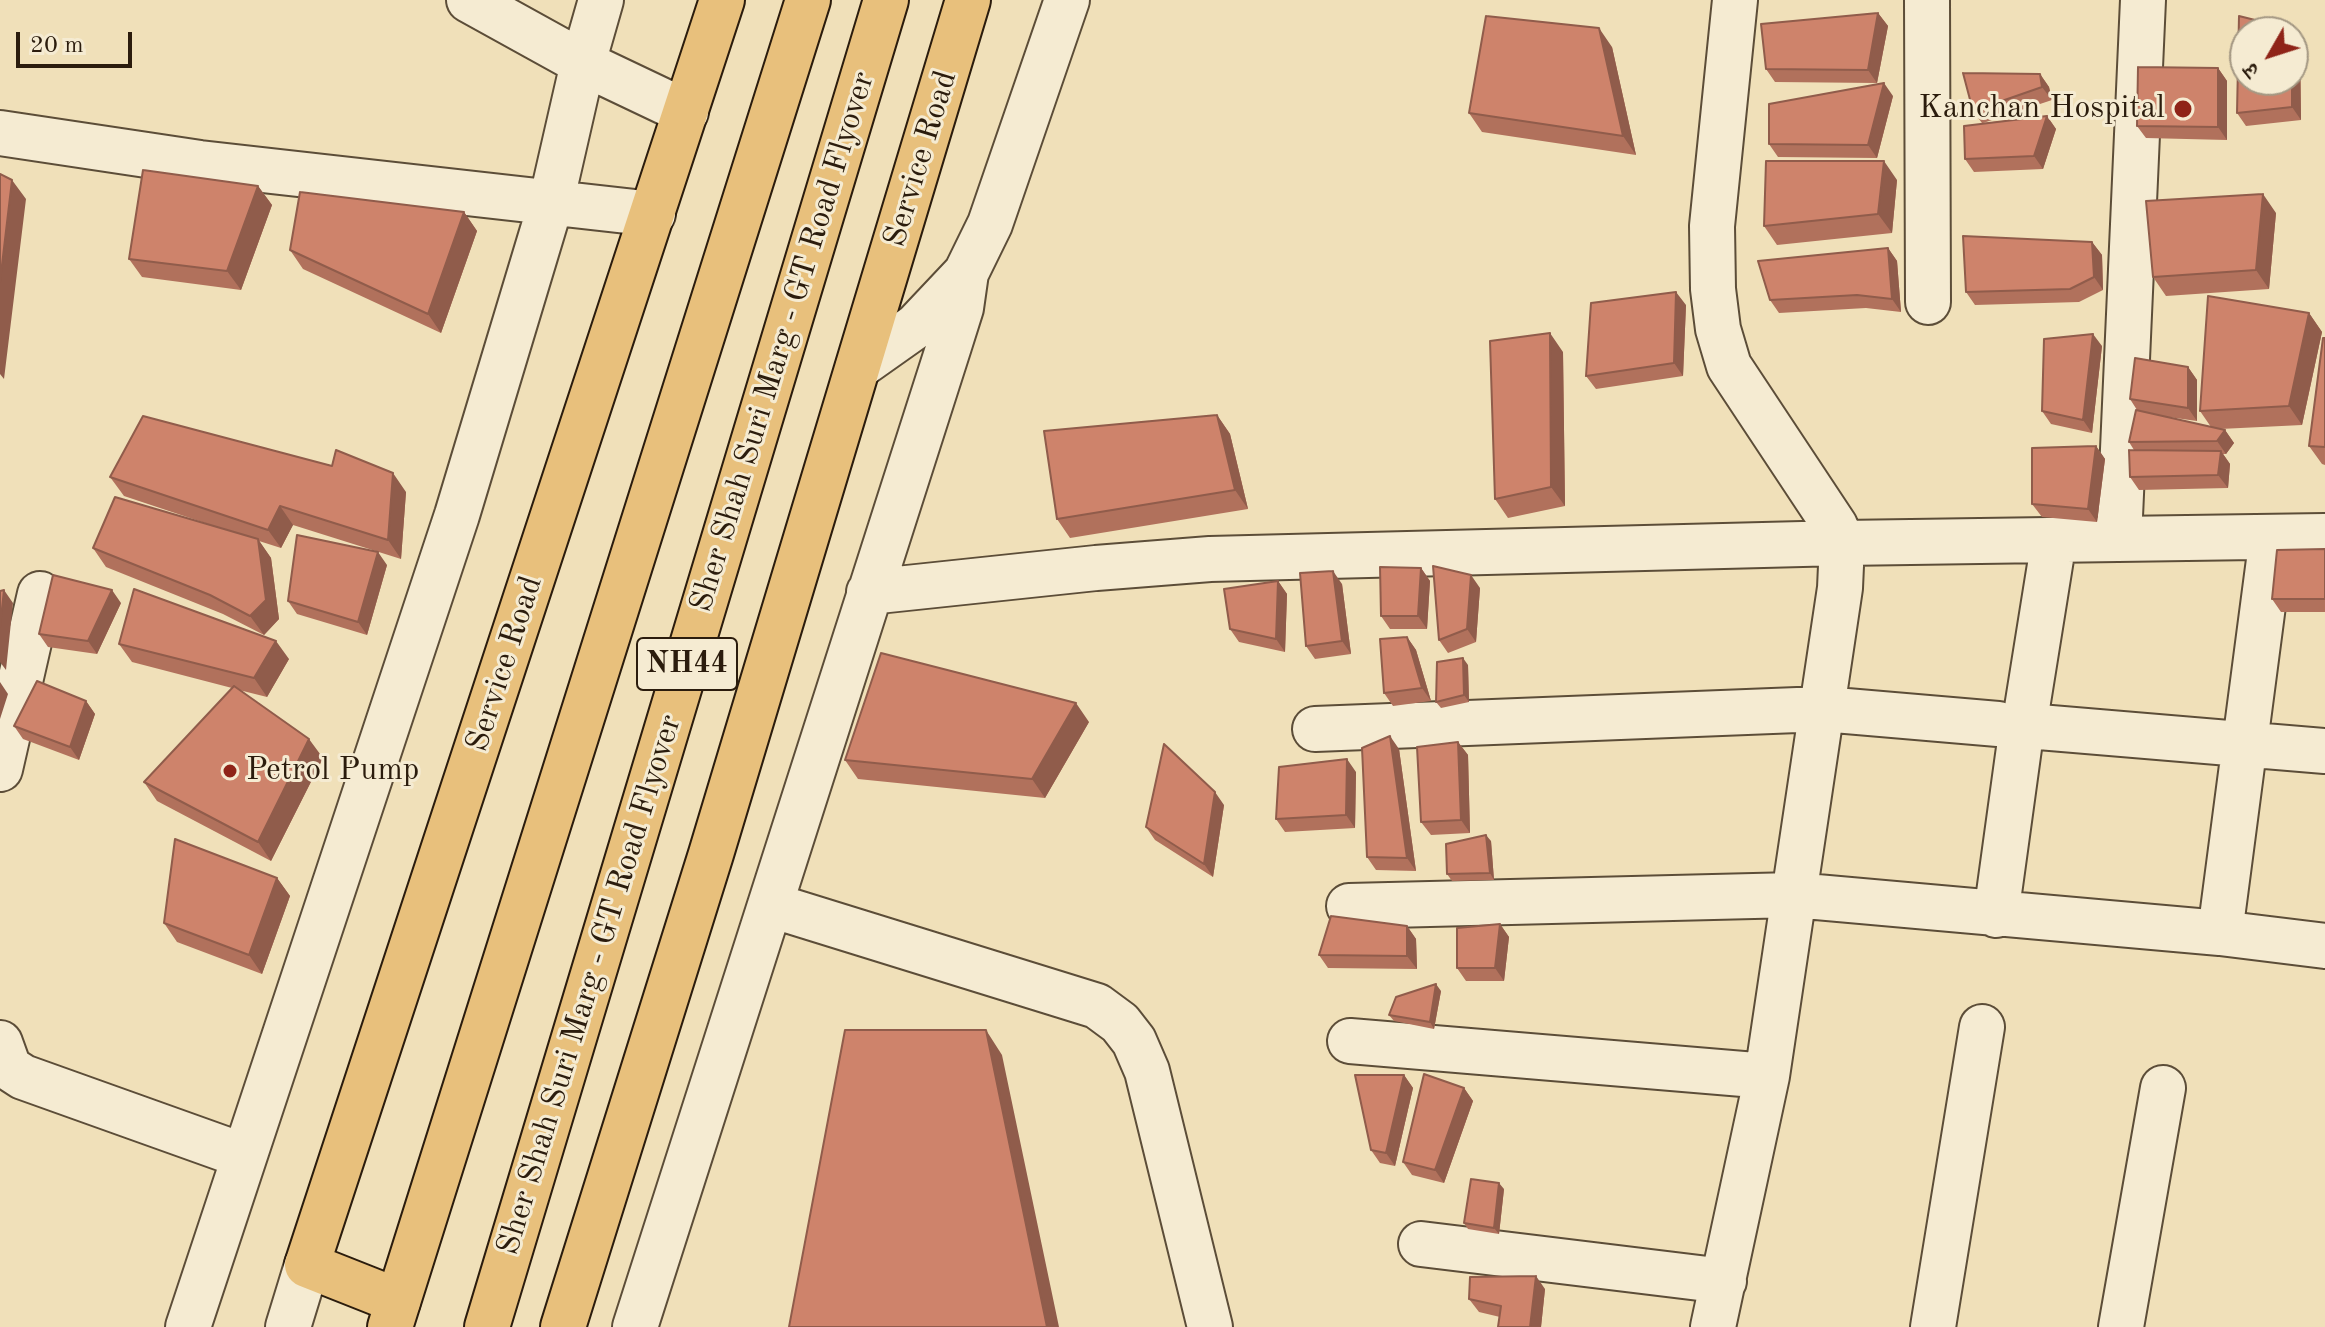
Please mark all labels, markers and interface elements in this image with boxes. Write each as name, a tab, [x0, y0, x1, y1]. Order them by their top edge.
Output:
scale bar	[20, 16, 136, 66]
north arrow	[2229, 16, 2309, 96]
text: 20 m	[30, 34, 84, 58]
text: उ	[2240, 59, 2264, 81]
street label: Service Road	[876, 66, 966, 252]
street label: Sher Shah Suri Marg - GT Road Flyover	[682, 67, 884, 617]
place label: Kanchan Hospital	[1918, 90, 2165, 128]
marker: Kanchan Hospital	[2172, 98, 2194, 120]
street label: Service Road	[459, 571, 551, 757]
road number: NH44	[637, 638, 737, 690]
street label: Sher Shah Suri Marg - GT Road Flyover	[489, 710, 691, 1260]
place label: Petrol Pump	[246, 752, 419, 790]
marker: Petrol Pump	[221, 762, 239, 780]

